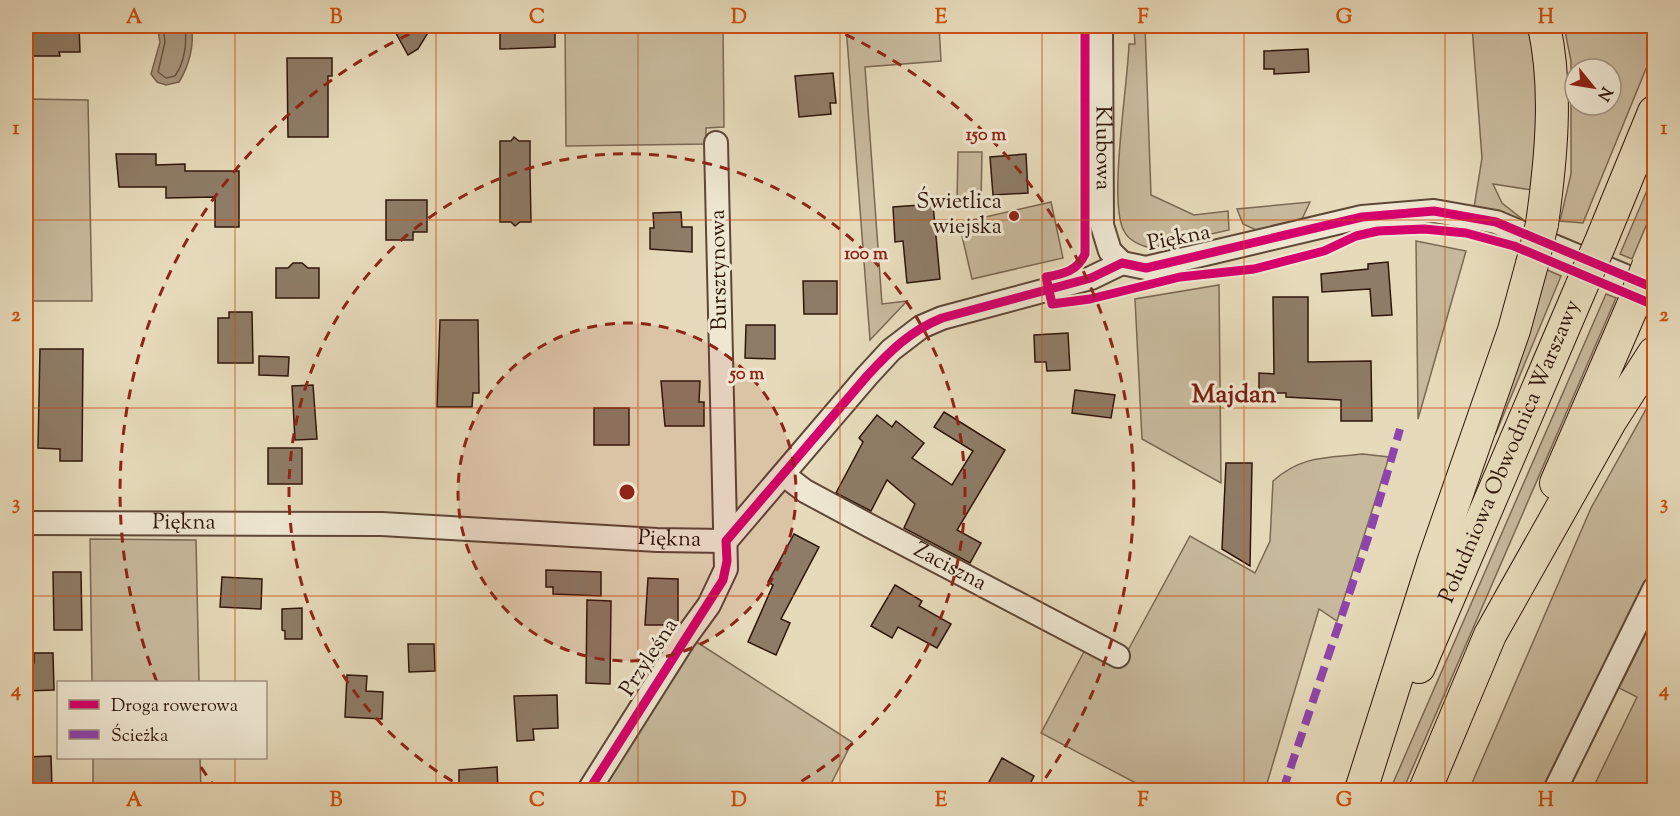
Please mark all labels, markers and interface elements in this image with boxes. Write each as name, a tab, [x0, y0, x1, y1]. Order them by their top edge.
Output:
text: A	[126, 4, 143, 33]
text: B	[330, 4, 343, 33]
text: C	[529, 4, 545, 33]
text: D	[731, 4, 747, 33]
text: E	[935, 4, 948, 33]
text: F	[1137, 4, 1149, 33]
text: G	[1336, 4, 1353, 33]
text: H	[1538, 4, 1554, 33]
north arrow	[1563, 57, 1623, 117]
text: N	[1591, 82, 1617, 105]
street label: Klubowa	[1085, 106, 1118, 190]
text: 1	[13, 115, 20, 144]
text: 1	[1661, 115, 1668, 144]
text: 150 m	[966, 123, 1006, 149]
place label: Świetlica wiejska	[916, 186, 1002, 244]
street label: Bursztynowa	[703, 209, 737, 331]
marker: Świetlica wiejska	[1007, 209, 1021, 223]
street label: Piękna	[1145, 217, 1213, 261]
text: 100 m	[844, 242, 888, 268]
street label: Południowa Obwodnica Warszawy	[1432, 295, 1590, 608]
text: 2	[11, 302, 21, 331]
text: 2	[1659, 302, 1669, 331]
text: 50 m	[728, 362, 764, 388]
district label: Majdan	[1192, 377, 1277, 414]
centre of rings	[617, 482, 637, 502]
text: 3	[12, 490, 20, 519]
text: 3	[1660, 490, 1668, 519]
street label: Piękna	[152, 507, 216, 540]
street label: Piękna	[637, 523, 702, 557]
street label: Zaciszna	[907, 535, 992, 600]
street label: Przyleśna	[613, 613, 687, 703]
text: 4	[10, 677, 21, 706]
text: 4	[1658, 677, 1669, 706]
legend	[57, 681, 267, 759]
text: Droga rowerowa	[111, 694, 238, 720]
text: Ścieżka	[111, 723, 168, 750]
text: A	[126, 787, 143, 816]
text: B	[330, 787, 343, 816]
text: C	[529, 787, 545, 816]
text: D	[731, 787, 747, 816]
text: E	[935, 787, 948, 816]
text: F	[1137, 787, 1149, 816]
text: G	[1336, 787, 1353, 816]
text: H	[1538, 787, 1554, 816]

